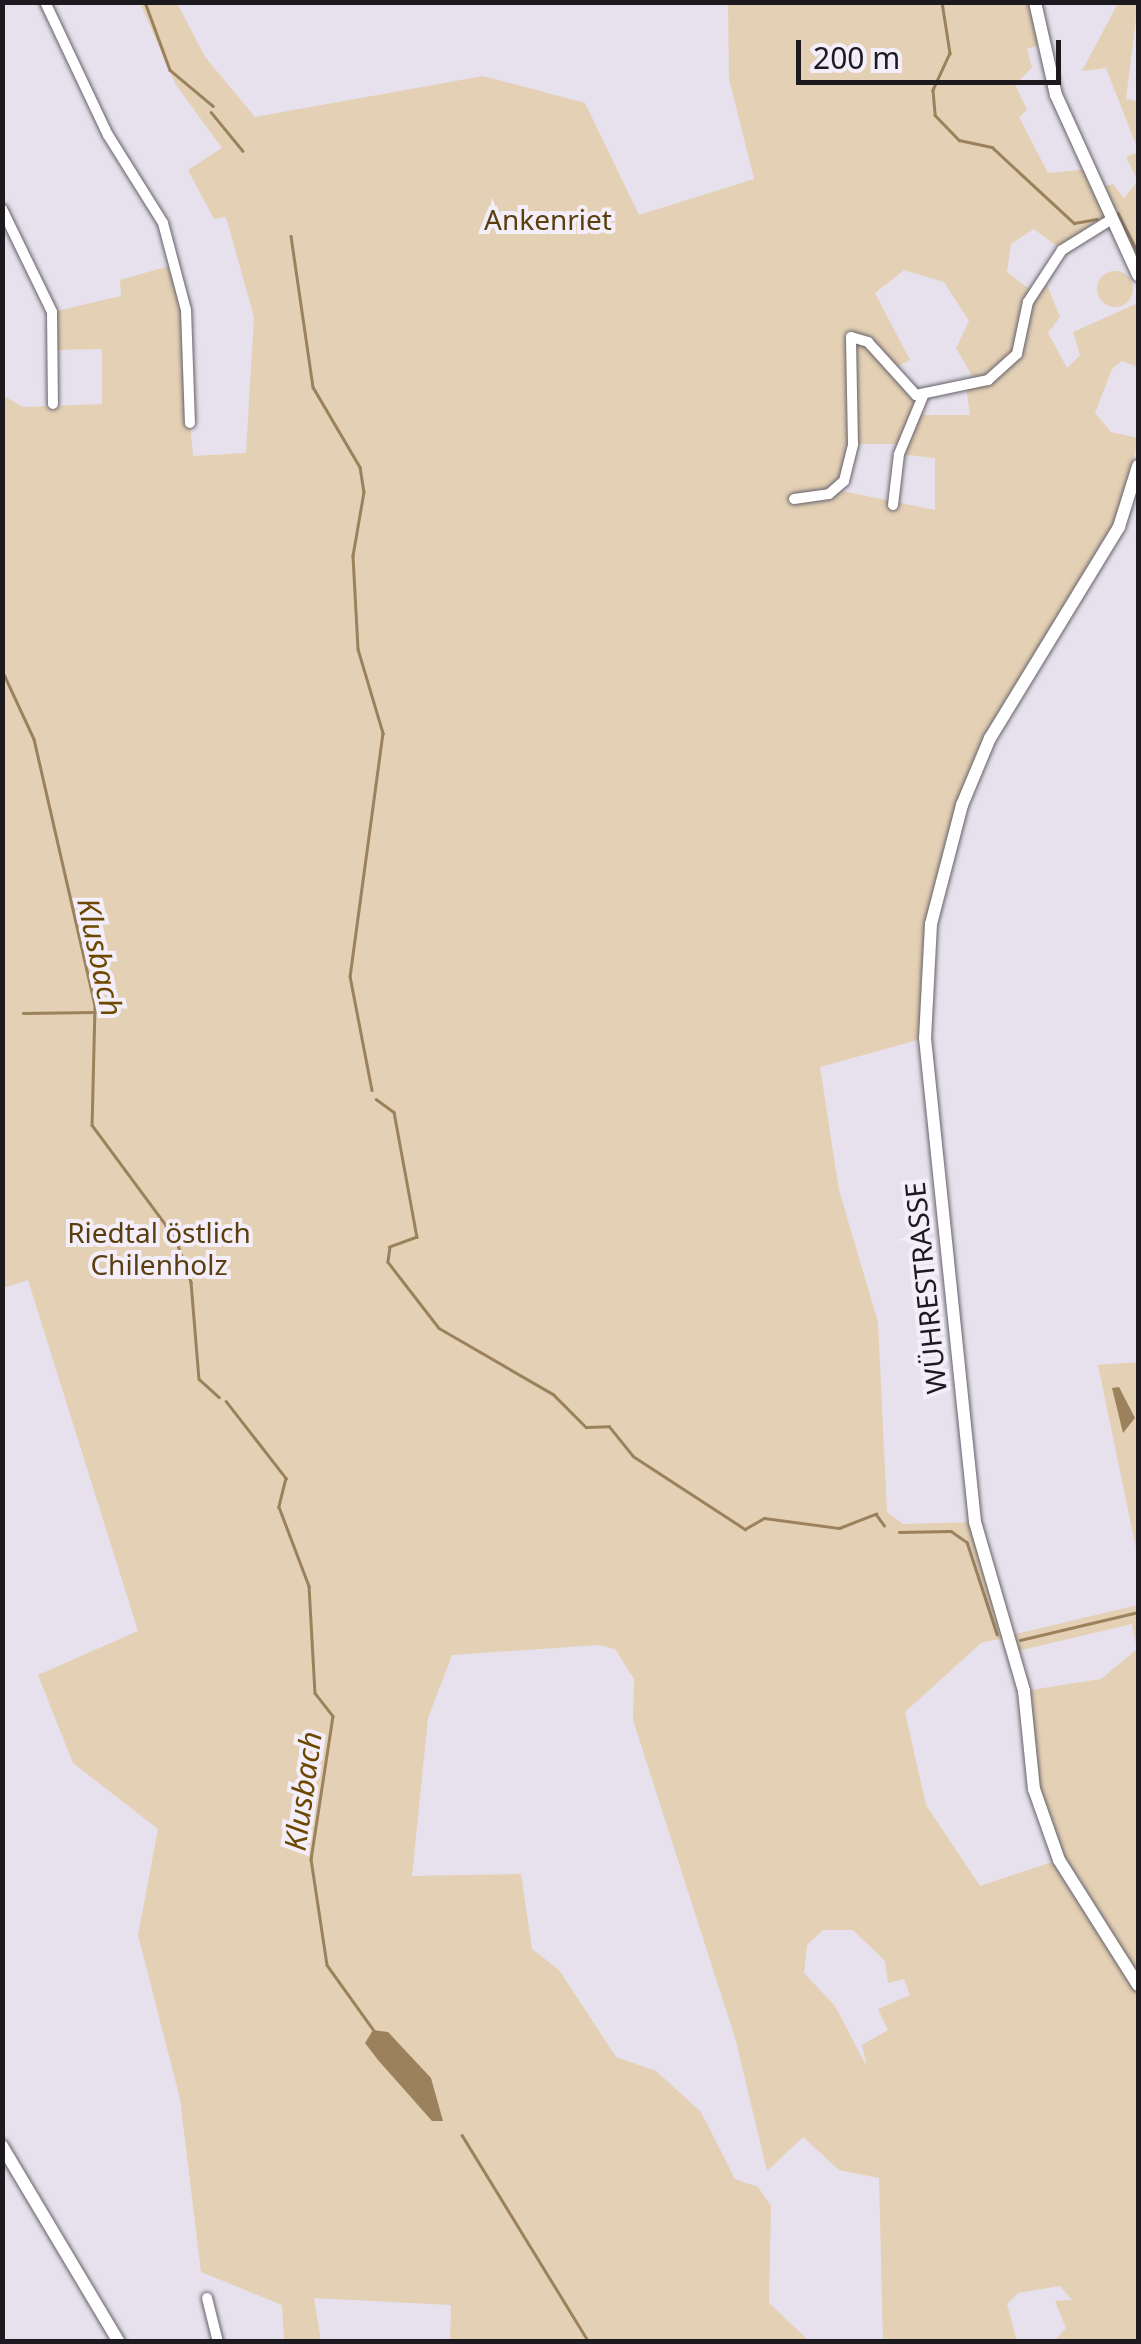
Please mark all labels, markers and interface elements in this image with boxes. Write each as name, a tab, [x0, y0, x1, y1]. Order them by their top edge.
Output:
scale bar	[801, 20, 1066, 82]
text: 200 m	[813, 37, 900, 78]
park label: Ankenriet	[484, 202, 612, 236]
water label: Klusbach	[70, 894, 130, 1020]
street label: WÜHRESTRASSE	[897, 1180, 953, 1396]
park label: Riedtal östlich Chilenholz	[67, 1215, 251, 1281]
water label: Klusbach	[277, 1729, 329, 1853]

